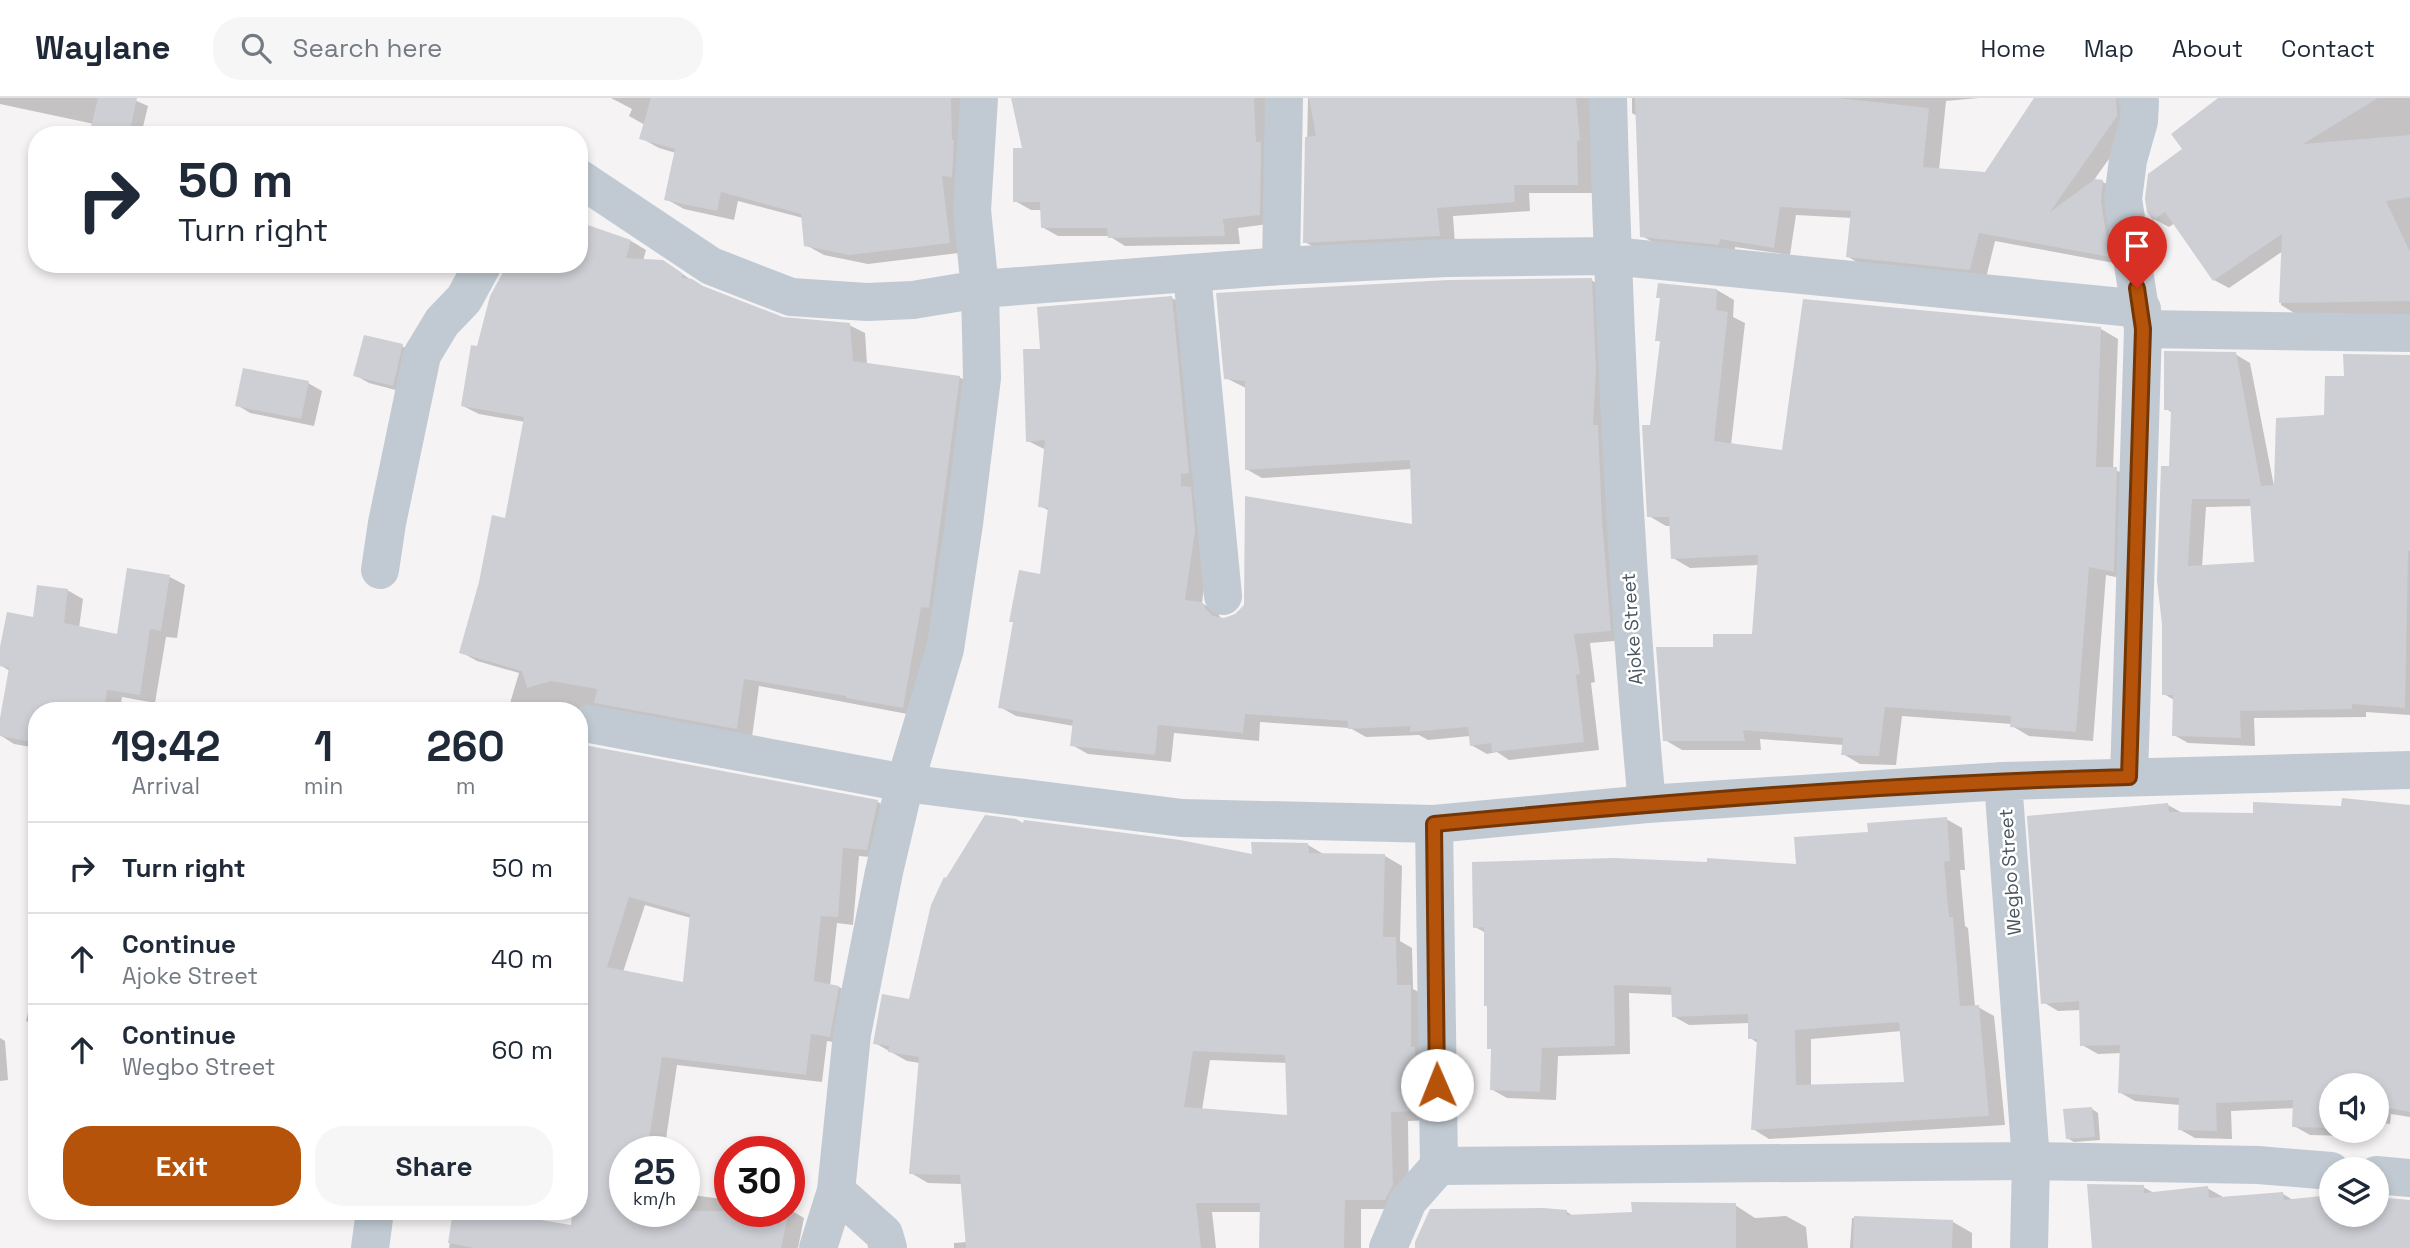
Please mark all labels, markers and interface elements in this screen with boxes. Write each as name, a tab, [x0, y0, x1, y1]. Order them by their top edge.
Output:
search box	[213, 17, 703, 80]
text: Waylane	[35, 27, 171, 69]
icon: search	[237, 29, 275, 67]
text: Search here	[293, 31, 442, 65]
text: Home	[1980, 33, 2046, 64]
text: Map	[2084, 33, 2134, 64]
text: About	[2172, 33, 2243, 64]
text: Contact	[2281, 33, 2375, 64]
text: 50 m	[178, 149, 293, 211]
icon: right	[63, 154, 154, 245]
text: Turn right	[178, 210, 328, 250]
pin	[2107, 216, 2167, 288]
icon: arrive	[2118, 227, 2156, 265]
street label: Ajoke Street	[1616, 572, 1648, 686]
text: 19:42	[111, 720, 220, 773]
text: 1	[314, 720, 333, 773]
text: 260	[427, 720, 505, 773]
text: Arrival	[132, 771, 200, 801]
text: min	[304, 771, 343, 801]
text: m	[456, 771, 475, 801]
street label: Wegbo Street	[1993, 808, 2027, 936]
icon: right	[63, 849, 101, 887]
text: Turn right	[122, 851, 246, 885]
text: 50 m	[492, 851, 553, 885]
text: Continue	[122, 927, 236, 961]
icon: ahead	[63, 940, 101, 978]
text: 40 m	[491, 942, 553, 976]
text: Ajoke Street	[122, 961, 258, 991]
text: Continue	[122, 1018, 236, 1052]
icon: ahead	[63, 1031, 101, 1069]
text: 60 m	[491, 1033, 553, 1067]
position arrow	[1400, 1048, 1474, 1122]
text: Wegbo Street	[122, 1052, 275, 1082]
map controls	[2319, 1073, 2389, 1227]
button: sound	[2319, 1073, 2389, 1143]
button: Exit	[63, 1126, 301, 1206]
button: Share	[315, 1126, 553, 1206]
speed limit sign: 30	[714, 1136, 805, 1227]
text: 25	[634, 1150, 675, 1194]
button: layers	[2319, 1157, 2389, 1227]
text: km/h	[633, 1187, 676, 1210]

